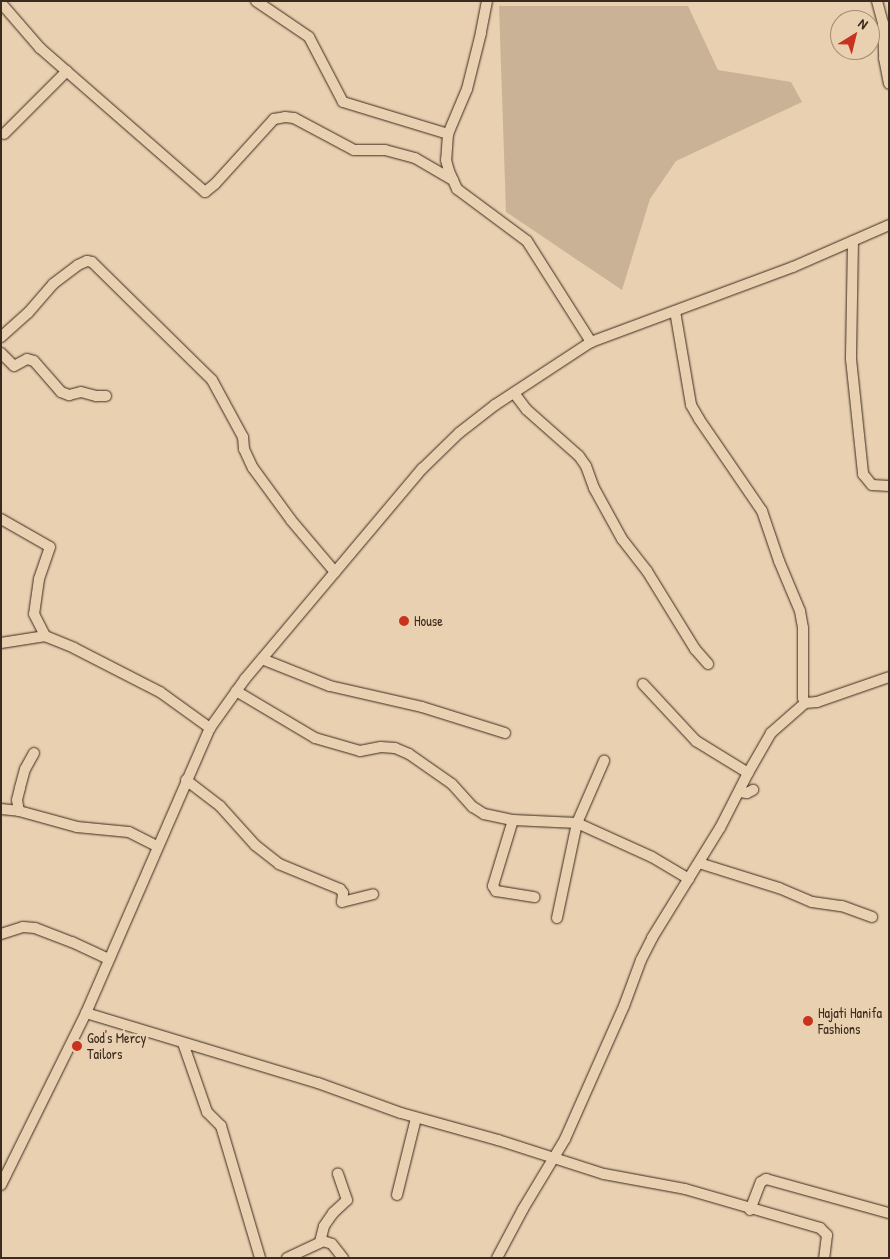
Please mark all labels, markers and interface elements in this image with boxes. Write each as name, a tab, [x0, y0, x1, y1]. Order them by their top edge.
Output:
north arrow	[830, 10, 880, 60]
text: N	[855, 13, 872, 33]
place label: House	[414, 613, 443, 629]
marker: House	[398, 615, 410, 627]
place label: Hajati Hanifa Fashions	[818, 1005, 882, 1038]
marker: Hajati Hanifa Fashions	[802, 1015, 814, 1027]
place label: God's Mercy Tailors	[87, 1030, 146, 1062]
marker: God's Mercy Tailors	[71, 1040, 83, 1052]

